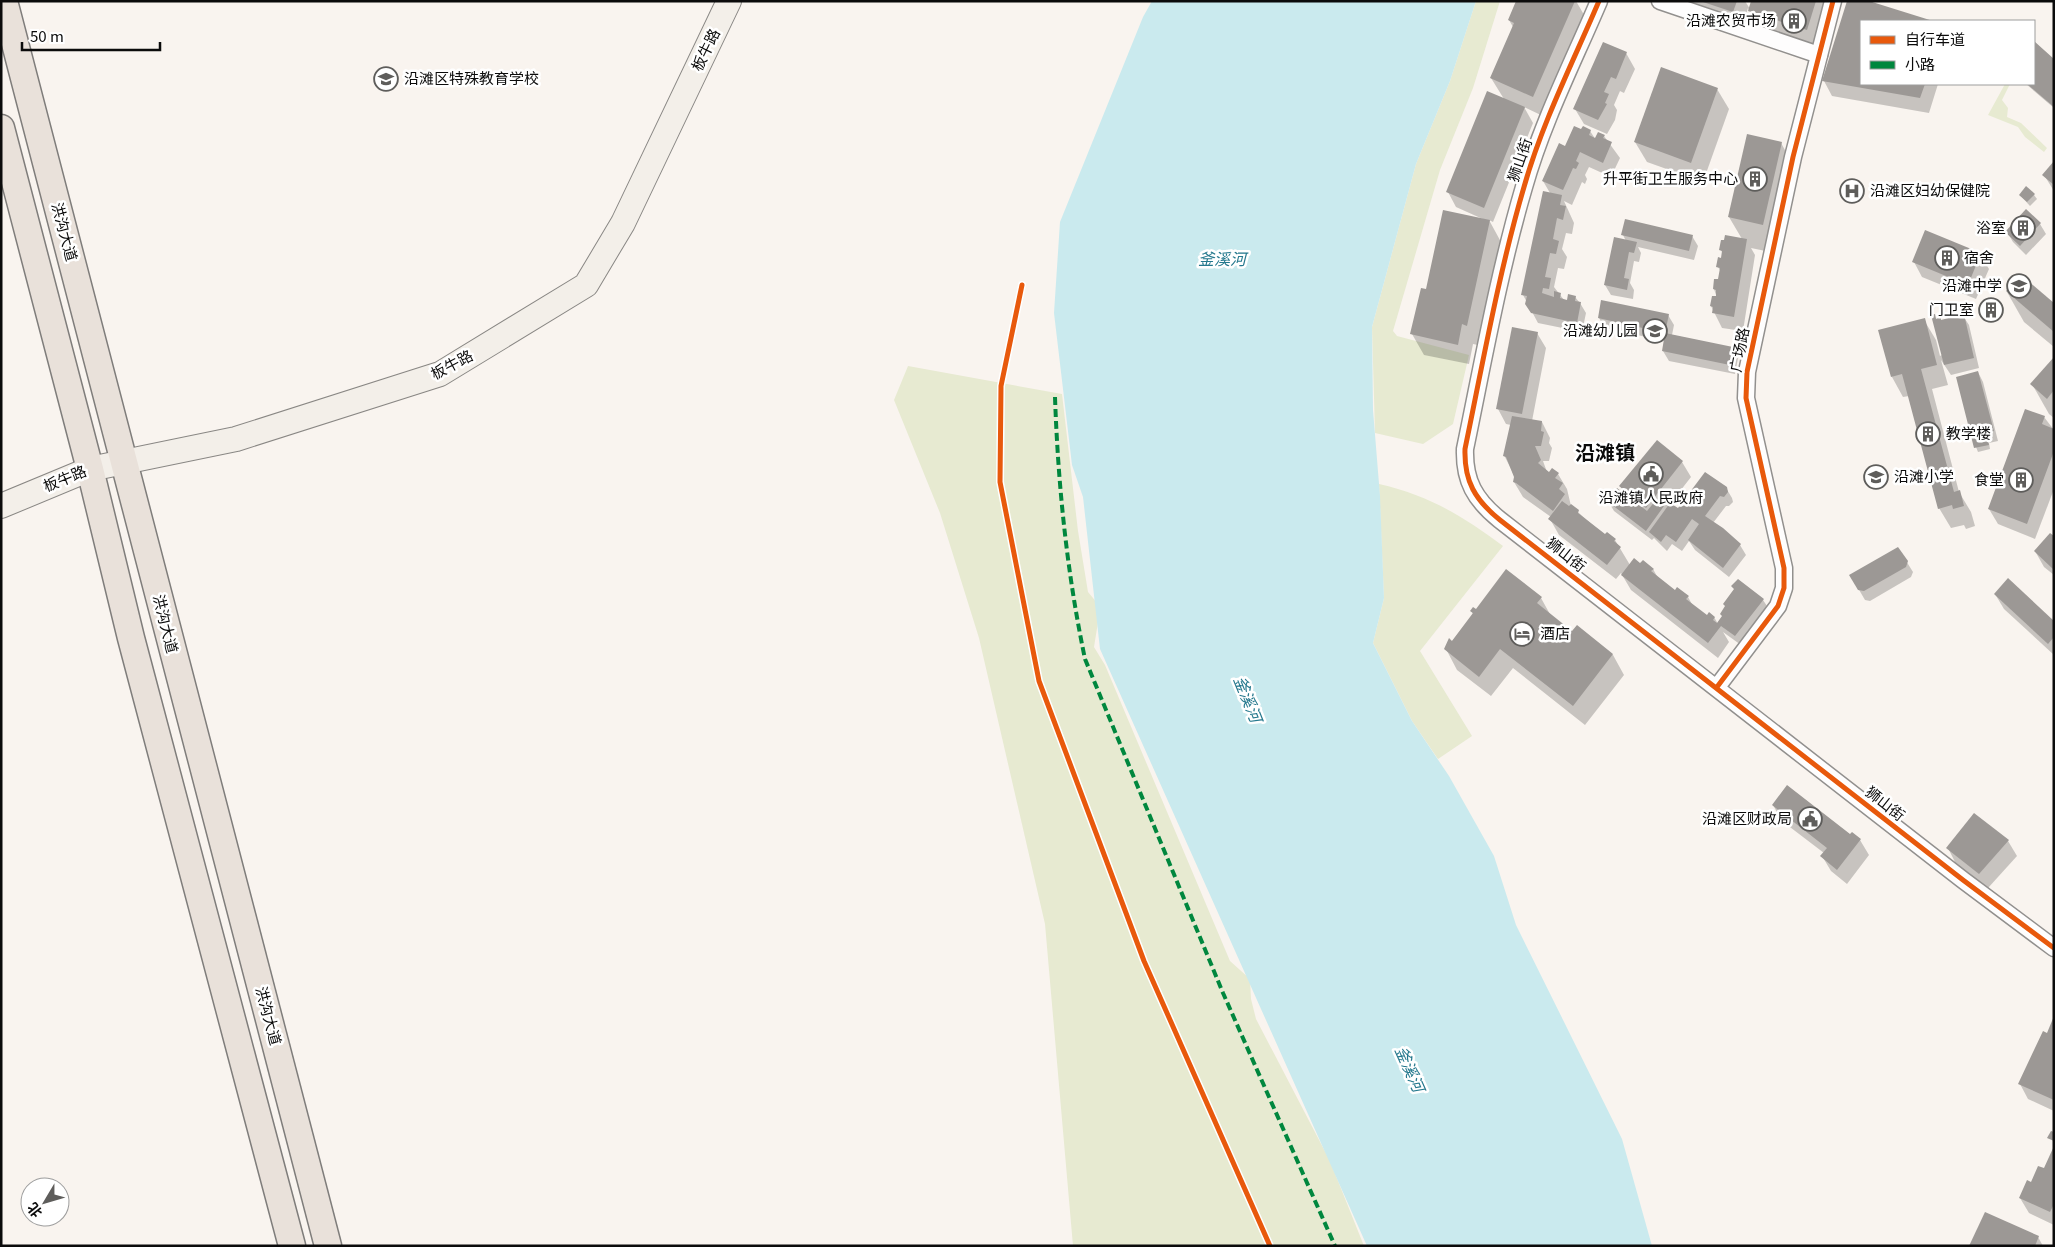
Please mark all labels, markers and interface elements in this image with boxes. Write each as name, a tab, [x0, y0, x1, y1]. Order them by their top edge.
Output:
building icon: 沿滩农贸市场	[1781, 8, 1807, 34]
place label: 沿滩农贸市场	[1686, 9, 1776, 30]
scale bar	[22, 20, 160, 52]
legend	[1860, 20, 2035, 85]
text: 50 m	[30, 25, 64, 46]
street label: 板牛路	[685, 25, 724, 74]
text: 自行车道	[1905, 28, 1965, 49]
text: 小路	[1905, 53, 1935, 74]
school or university icon: 沿滩区特殊教育学校	[373, 66, 399, 92]
place label: 沿滩区特殊教育学校	[404, 67, 539, 88]
street label: 狮山街	[1501, 135, 1536, 184]
building icon: 升平街卫生服务中心	[1742, 166, 1768, 192]
place label: 升平街卫生服务中心	[1603, 167, 1738, 188]
hospital icon: 沿滩区妇幼保健院	[1839, 178, 1865, 204]
place label: 沿滩区妇幼保健院	[1870, 179, 1990, 200]
street label: 洪沟大道	[48, 200, 83, 263]
building icon: 浴室	[2010, 215, 2036, 241]
place label: 浴室	[1976, 216, 2006, 237]
building icon: 宿舍	[1934, 245, 1960, 271]
water label: 釜溪河	[1198, 246, 1249, 270]
place label: 宿舍	[1964, 246, 1994, 267]
school or university icon: 沿滩中学	[2006, 273, 2032, 299]
place label: 沿滩中学	[1942, 274, 2002, 295]
building icon: 门卫室	[1978, 297, 2004, 323]
place label: 门卫室	[1929, 298, 1974, 319]
school or university icon: 沿滩幼儿园	[1642, 318, 1668, 344]
place label: 沿滩幼儿园	[1563, 319, 1638, 340]
street label: 广场路	[1724, 326, 1753, 374]
street label: 板牛路	[426, 344, 476, 384]
building icon: 教学楼	[1915, 421, 1941, 447]
place label: 教学楼	[1946, 422, 1991, 443]
district label: 沿滩镇	[1575, 437, 1635, 466]
street label: 板牛路	[40, 459, 89, 496]
public building icon: 沿滩镇人民政府	[1638, 461, 1664, 487]
school or university icon: 沿滩小学	[1863, 464, 1889, 490]
place label: 沿滩小学	[1894, 465, 1954, 486]
building icon: 食堂	[2008, 467, 2034, 493]
place label: 食堂	[1974, 468, 2004, 489]
place label: 沿滩镇人民政府	[1598, 486, 1704, 507]
street label: 狮山街	[1543, 532, 1591, 576]
street label: 洪沟大道	[149, 592, 184, 655]
hotel icon: 酒店	[1509, 621, 1535, 647]
place label: 酒店	[1540, 622, 1570, 643]
water label: 釜溪河	[1229, 672, 1270, 728]
street label: 狮山街	[1862, 781, 1910, 825]
public building icon: 沿滩区财政局	[1797, 806, 1823, 832]
place label: 沿滩区财政局	[1702, 807, 1792, 828]
street label: 洪沟大道	[252, 984, 287, 1047]
water label: 釜溪河	[1390, 1042, 1433, 1098]
north arrow	[20, 1177, 70, 1227]
text: 北	[22, 1199, 46, 1222]

